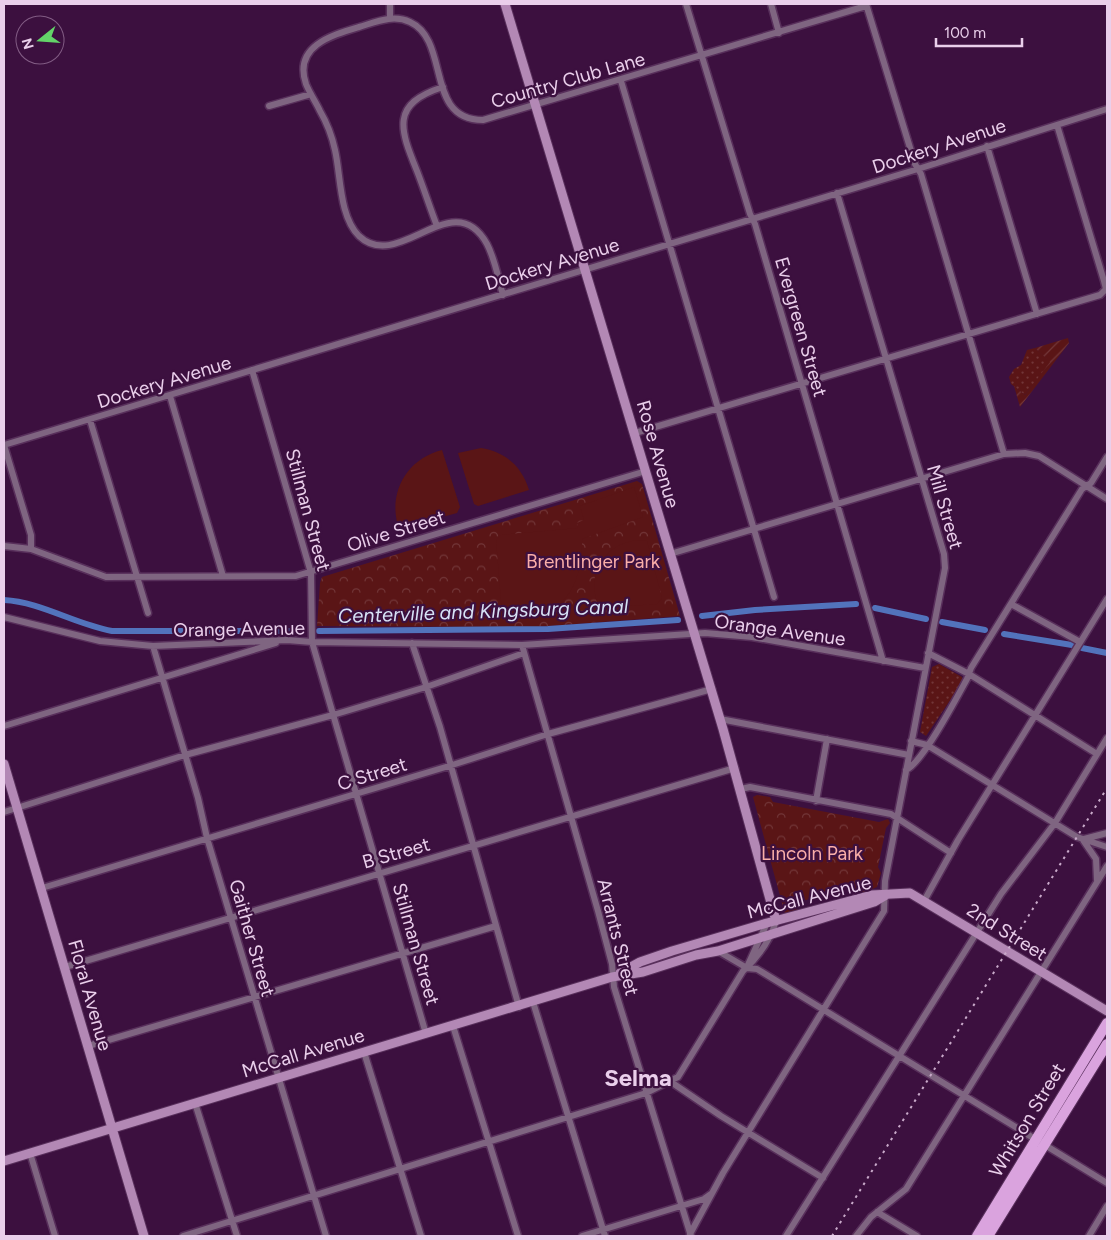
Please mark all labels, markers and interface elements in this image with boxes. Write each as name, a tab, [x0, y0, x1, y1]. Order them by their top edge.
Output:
north arrow	[15, 15, 65, 65]
scale bar	[936, 15, 1022, 47]
text: 100 m	[944, 24, 986, 42]
text: N	[18, 36, 38, 51]
street label: Country Club Lane	[488, 47, 648, 113]
street label: Dockery Avenue	[869, 114, 1009, 178]
street label: Dockery Avenue	[482, 233, 622, 295]
street label: Evergreen Street	[770, 254, 832, 400]
street label: Dockery Avenue	[94, 351, 234, 413]
street label: Rose Avenue	[632, 397, 684, 511]
street label: Stillman Street	[281, 446, 335, 574]
street label: Mill Street	[922, 462, 968, 552]
street label: Olive Street	[344, 505, 448, 557]
park label: Brentlinger Park	[526, 550, 661, 573]
water label: Centerville and Kingsburg Canal	[337, 594, 629, 628]
street label: Orange Avenue	[713, 609, 847, 651]
street label: Orange Avenue	[173, 616, 305, 642]
street label: C Street	[334, 753, 410, 795]
street label: B Street	[359, 832, 433, 874]
park label: Lincoln Park	[761, 842, 864, 865]
street label: McCall Avenue	[745, 870, 873, 924]
street label: Arrants Street	[592, 876, 644, 998]
street label: Gaither Street	[224, 877, 280, 999]
street label: Stillman Street	[388, 880, 444, 1008]
street label: 2nd Street	[963, 898, 1051, 966]
street label: Floral Avenue	[63, 937, 117, 1053]
street label: McCall Avenue	[239, 1023, 367, 1083]
street label: Whitson Street	[984, 1059, 1070, 1181]
district label: Selma	[604, 1063, 672, 1092]

